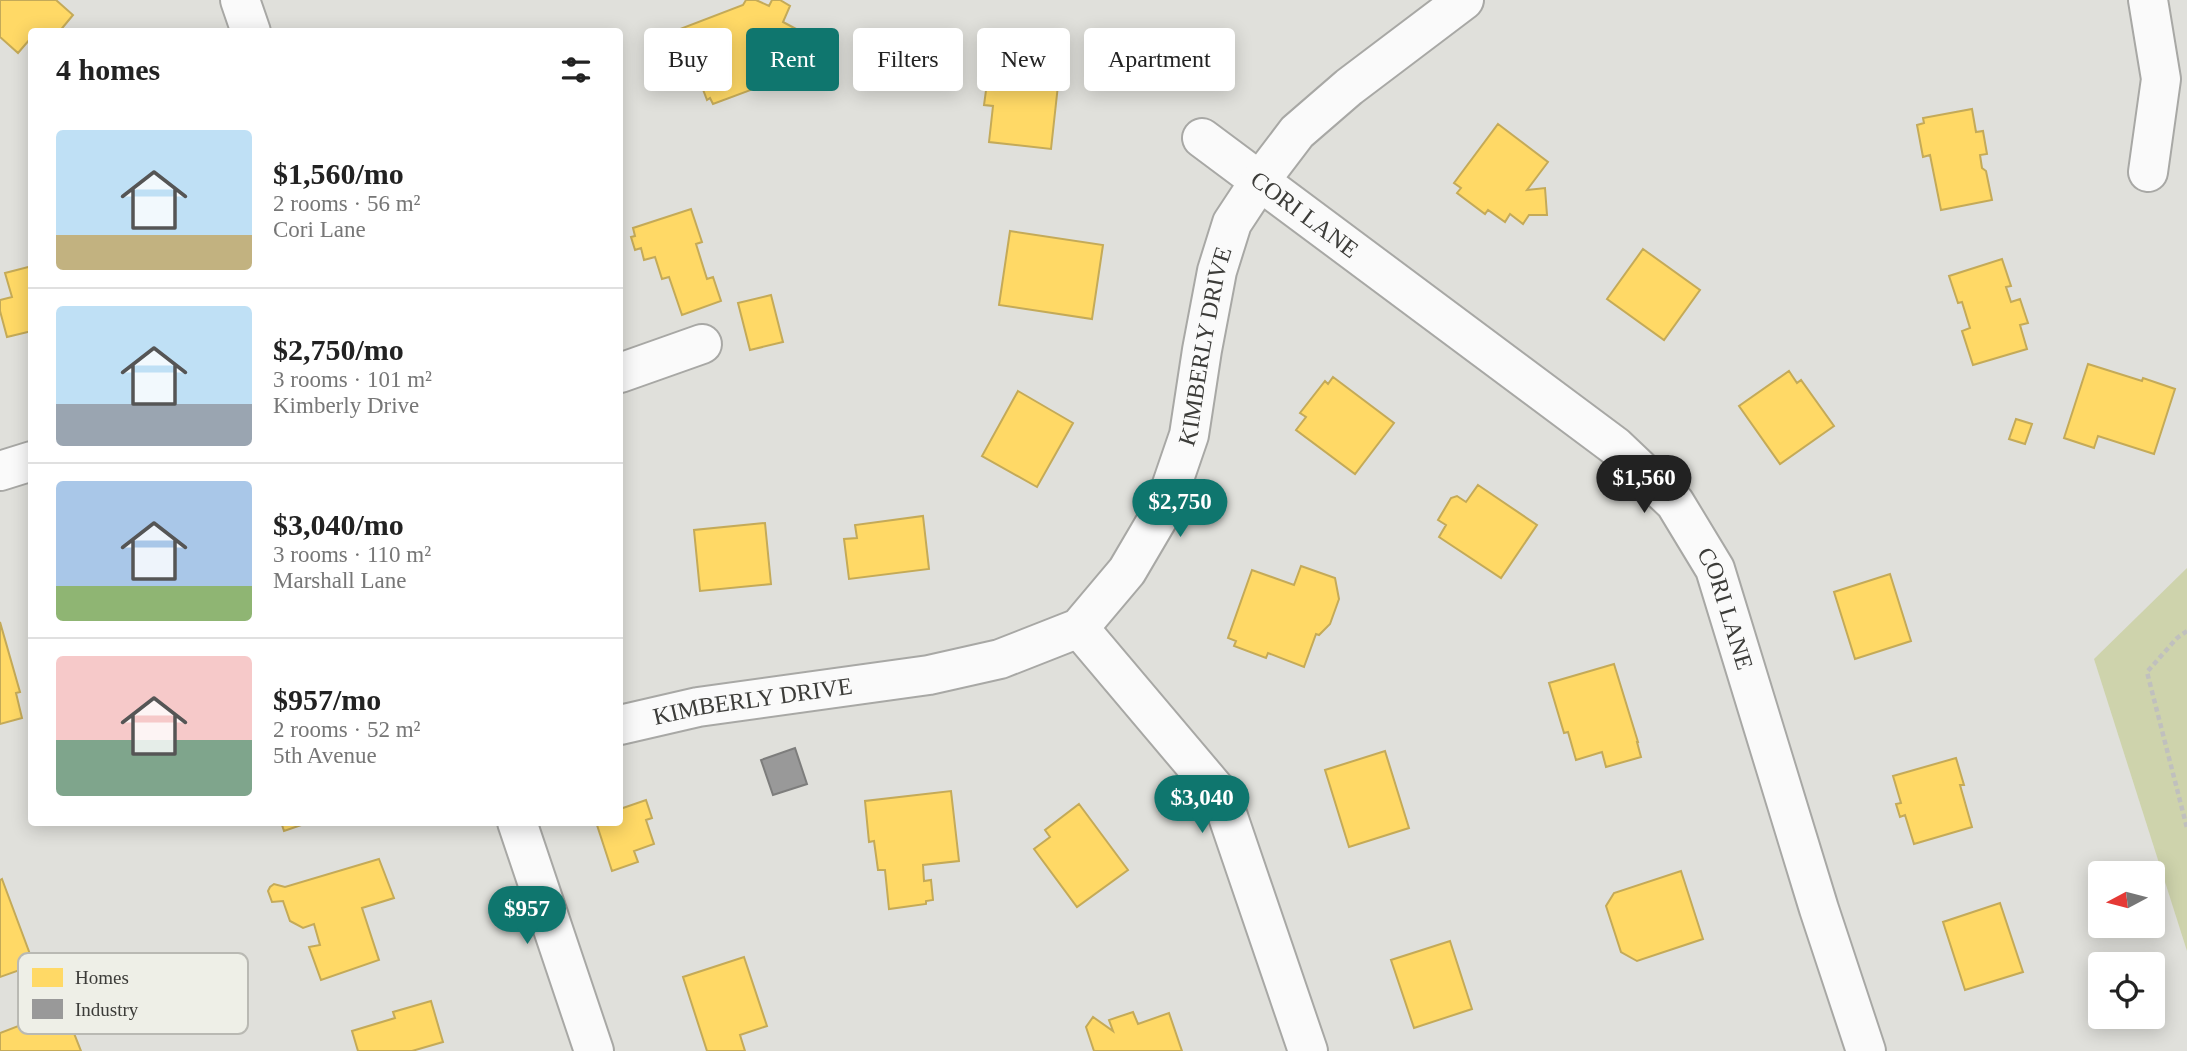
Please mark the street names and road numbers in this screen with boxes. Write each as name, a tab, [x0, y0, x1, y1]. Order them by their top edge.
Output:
street label: CORI LANE	[1246, 166, 1363, 263]
street label: KIMBERLY DRIVE	[1173, 244, 1237, 449]
street label: CORI LANE	[1692, 543, 1758, 673]
street label: KIMBERLY DRIVE	[650, 673, 854, 730]

